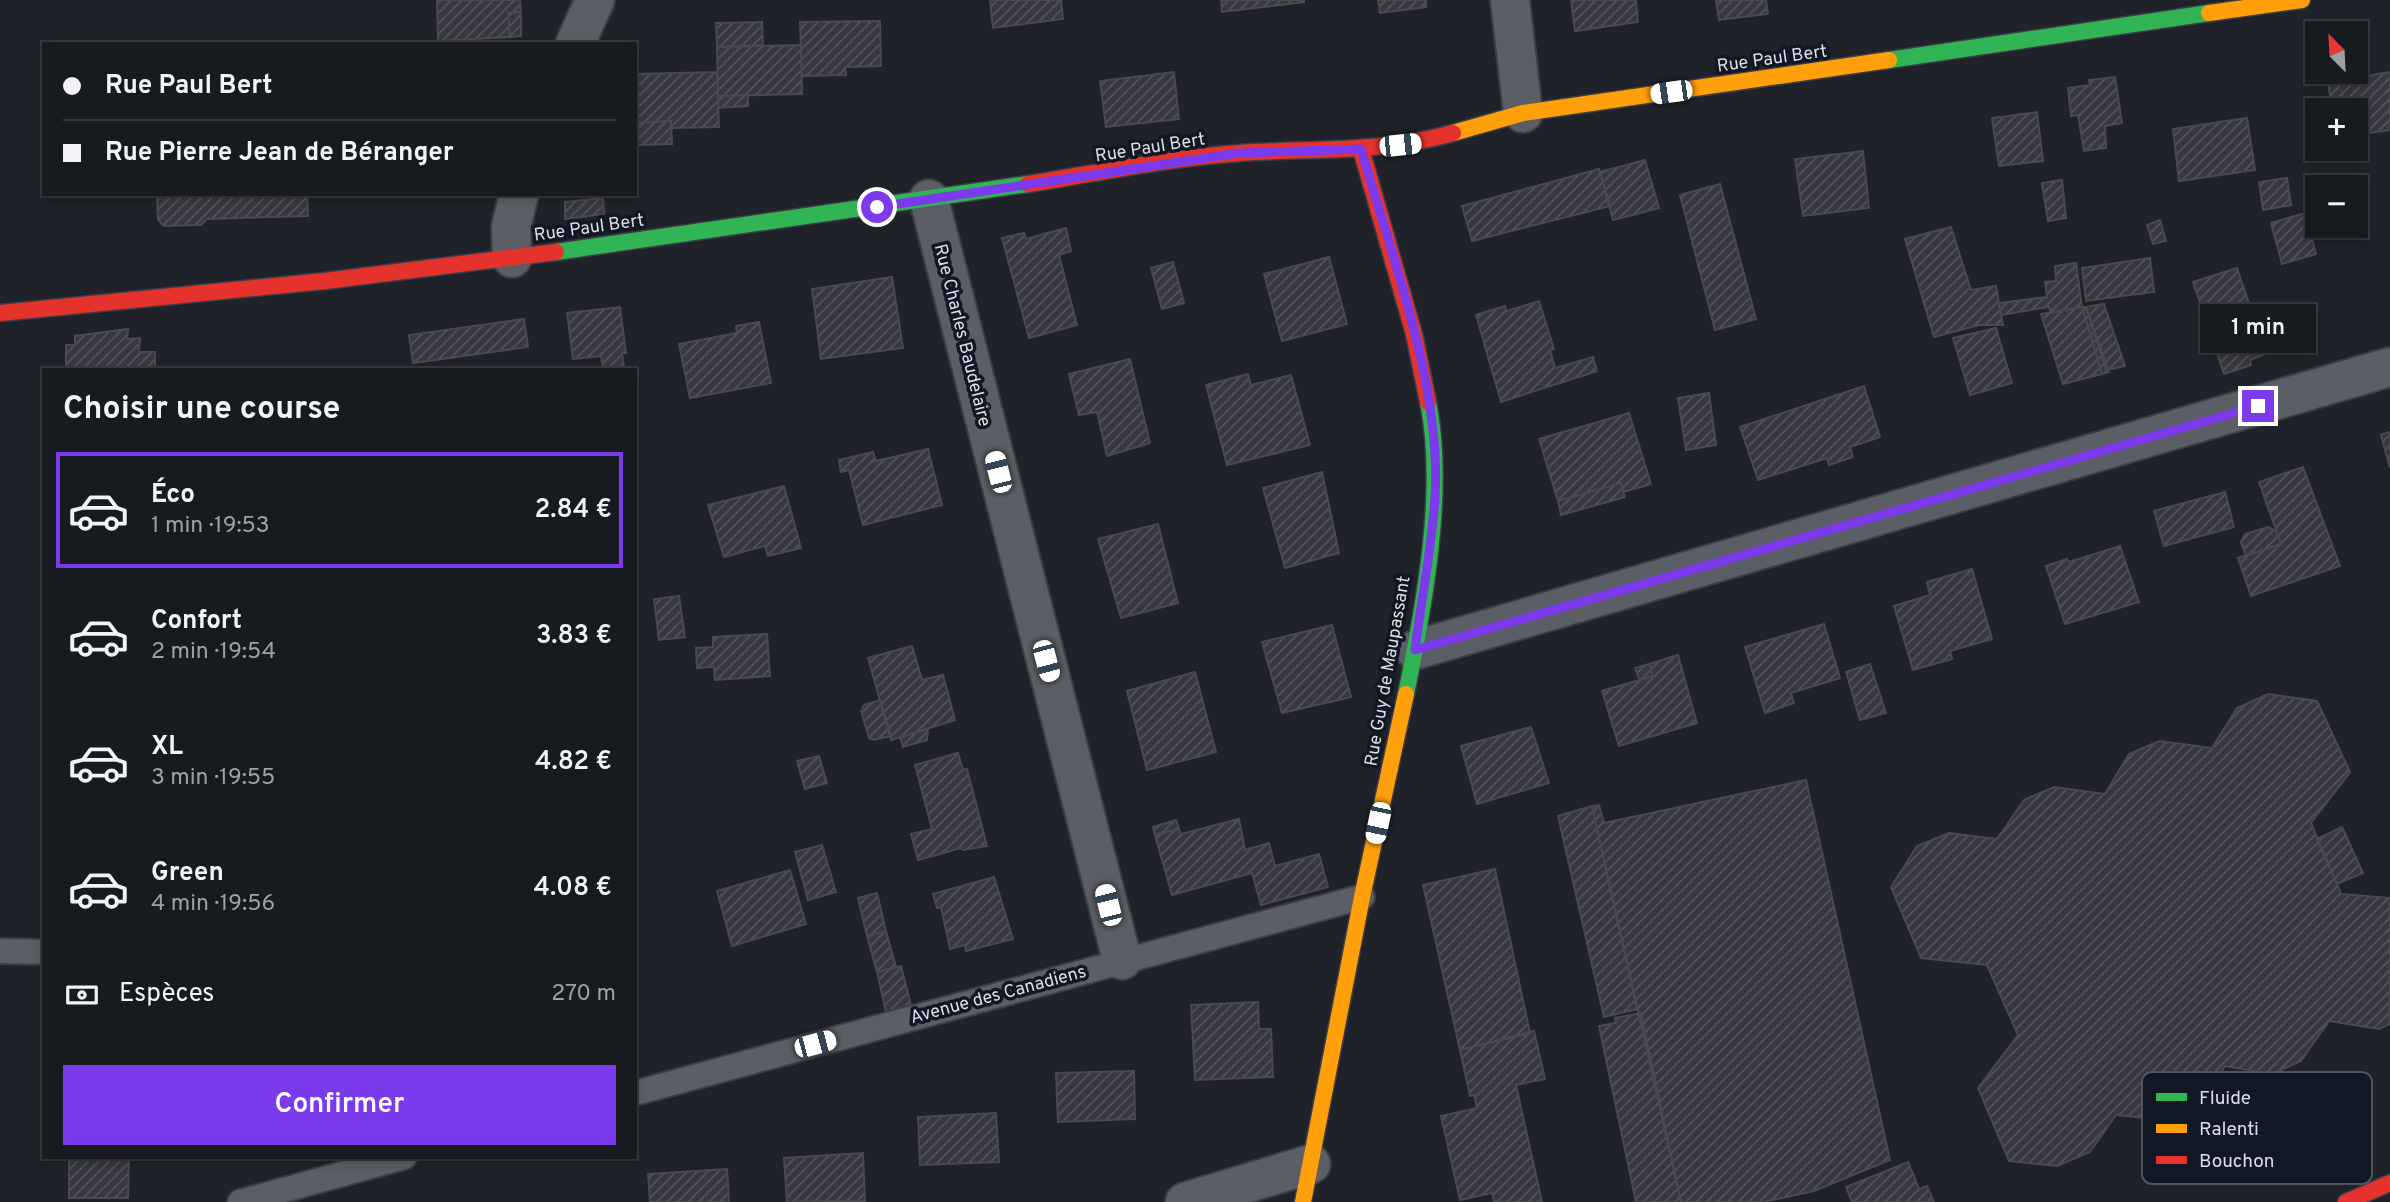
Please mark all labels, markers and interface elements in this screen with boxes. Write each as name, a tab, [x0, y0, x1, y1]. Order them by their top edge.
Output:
north arrow	[2305, 21, 2368, 84]
map controls	[2305, 21, 2368, 238]
street label: Rue Paul Bert	[1716, 40, 1829, 79]
text: Rue Paul Bert	[105, 70, 272, 103]
car	[1649, 79, 1694, 105]
button: +	[2305, 98, 2368, 161]
street label: Rue Paul Bert	[1094, 128, 1207, 169]
car	[1379, 132, 1422, 158]
text: Rue Pierre Jean de Béranger	[105, 137, 454, 170]
button: −	[2305, 175, 2368, 238]
route start	[861, 191, 893, 223]
street label: Rue Paul Bert	[533, 209, 646, 248]
street label: Rue Charles Baudelaire	[928, 242, 995, 429]
callout: 1 min	[2200, 304, 2316, 354]
text: 1 min	[2231, 314, 2285, 343]
text: Choisir une course	[63, 390, 340, 430]
route end	[2242, 390, 2274, 422]
car	[983, 449, 1014, 495]
icon: car	[67, 479, 130, 542]
text: Éco	[151, 479, 195, 512]
text: 2.84 €	[534, 494, 612, 527]
text: 1 min · 19:53	[151, 512, 270, 541]
street label: Rue Guy de Maupassant	[1360, 574, 1417, 768]
icon: car	[67, 605, 130, 668]
text: Confort	[151, 605, 242, 638]
text: 3.83 €	[536, 620, 612, 653]
text: 2 min · 19:54	[151, 638, 276, 667]
car	[1031, 638, 1062, 684]
icon: car	[67, 731, 130, 794]
text: XL	[151, 731, 183, 764]
text: 4.82 €	[535, 746, 612, 779]
text: 3 min · 19:55	[151, 764, 275, 793]
car	[1364, 800, 1393, 846]
icon: car	[67, 857, 130, 920]
text: Green	[151, 857, 224, 890]
text: 4.08 €	[533, 872, 612, 905]
car	[1093, 882, 1124, 928]
text: 4 min · 19:56	[151, 890, 275, 919]
street label: Avenue des Canadiens	[908, 961, 1089, 1030]
icon: cash	[63, 976, 101, 1014]
text: Espèces	[119, 978, 215, 1011]
text: 270 m	[551, 980, 616, 1009]
car	[792, 1028, 839, 1060]
button: Confirmer	[63, 1065, 616, 1145]
legend	[2142, 1072, 2372, 1184]
text: Fluide	[2199, 1087, 2251, 1111]
text: Ralenti	[2199, 1118, 2259, 1142]
text: Bouchon	[2199, 1150, 2275, 1174]

